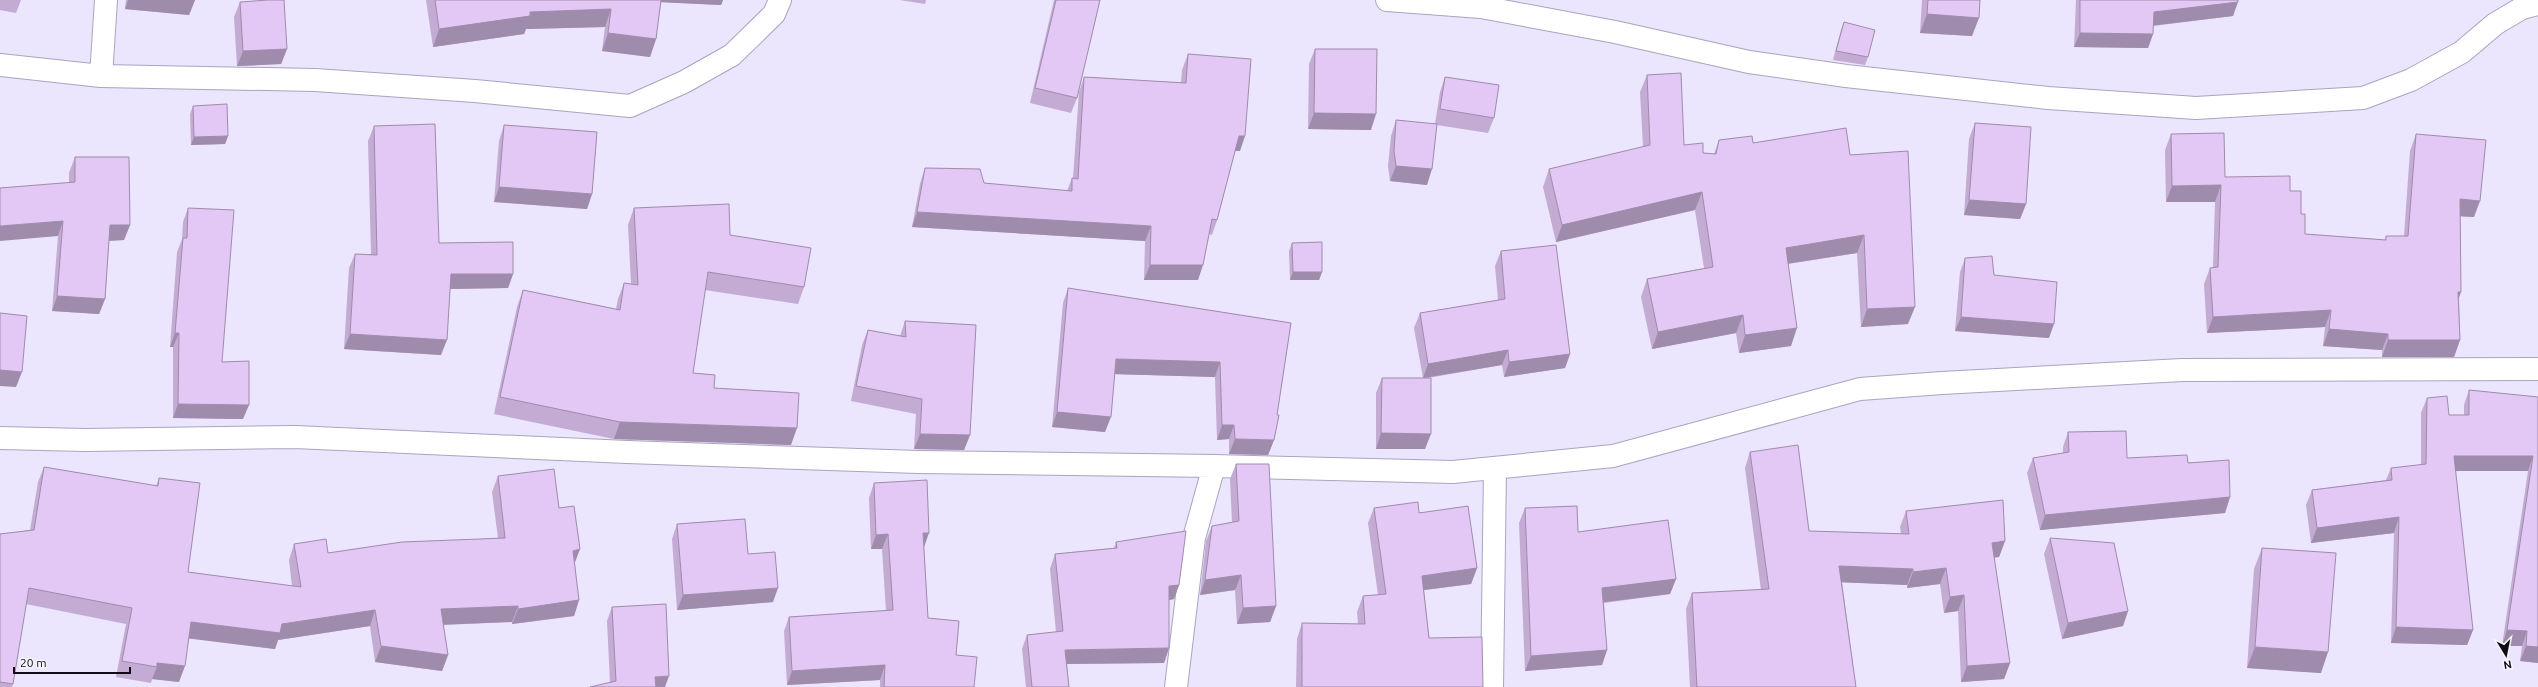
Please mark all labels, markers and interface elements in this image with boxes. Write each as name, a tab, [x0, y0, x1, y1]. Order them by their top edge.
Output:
north arrow	[2486, 635, 2526, 675]
scale bar	[14, 649, 130, 675]
text: 20 m	[20, 656, 47, 669]
text: N	[2503, 658, 2513, 671]

